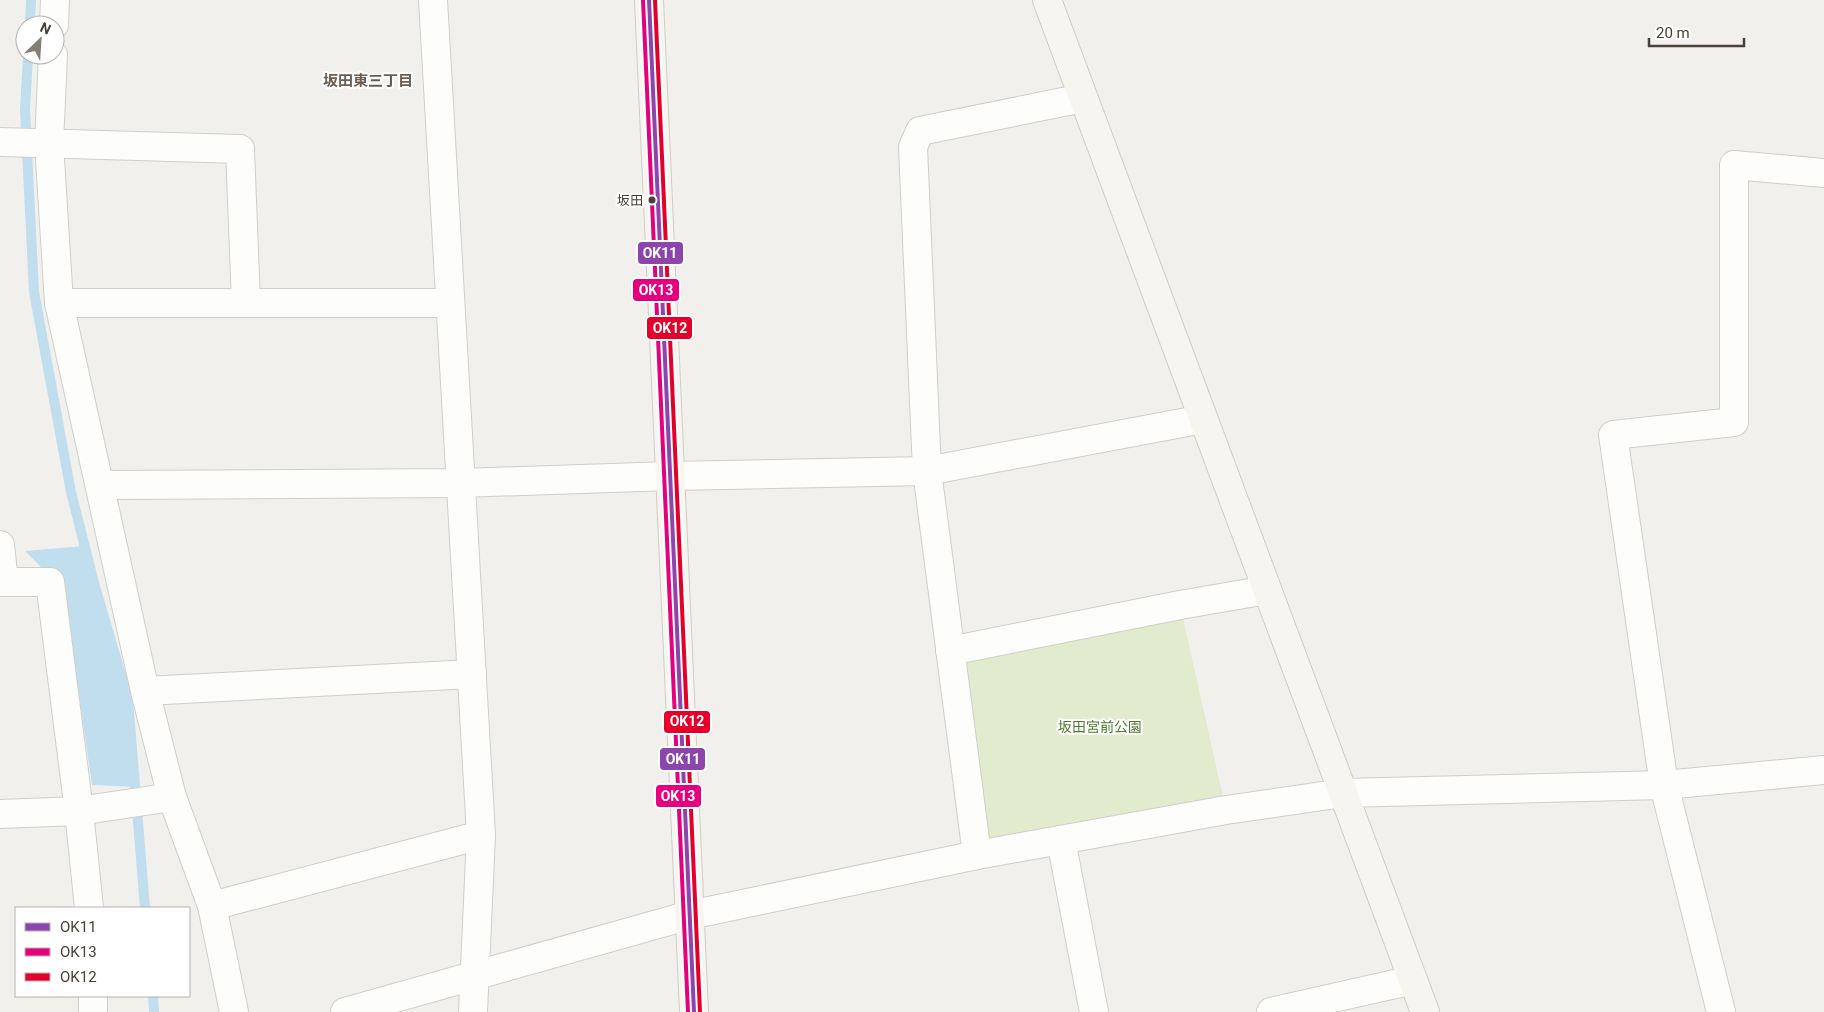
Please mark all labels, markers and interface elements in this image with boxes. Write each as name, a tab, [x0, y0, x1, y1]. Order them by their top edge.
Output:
north arrow	[15, 15, 65, 65]
scale bar	[1649, 15, 1744, 47]
text: N	[38, 19, 53, 38]
text: 20 m	[1656, 24, 1690, 42]
district label: 坂田東三丁目	[323, 72, 413, 90]
place label: 坂田	[617, 193, 643, 208]
marker: 坂田	[647, 195, 657, 205]
line badge: OK11	[637, 241, 684, 265]
text: OK11	[643, 245, 677, 261]
line badge: OK13	[632, 278, 680, 302]
text: OK13	[639, 282, 673, 298]
line badge: OK12	[646, 316, 693, 340]
text: OK12	[653, 320, 687, 336]
line badge: OK12	[663, 710, 711, 734]
text: OK12	[670, 713, 704, 729]
park label: 坂田宮前公園	[1058, 719, 1142, 735]
line badge: OK11	[659, 747, 706, 771]
text: OK11	[666, 751, 700, 767]
line badge: OK13	[655, 784, 702, 808]
text: OK13	[661, 788, 695, 804]
legend	[15, 907, 190, 997]
text: OK11	[60, 918, 97, 936]
text: OK13	[60, 943, 97, 961]
text: OK12	[60, 968, 97, 986]

